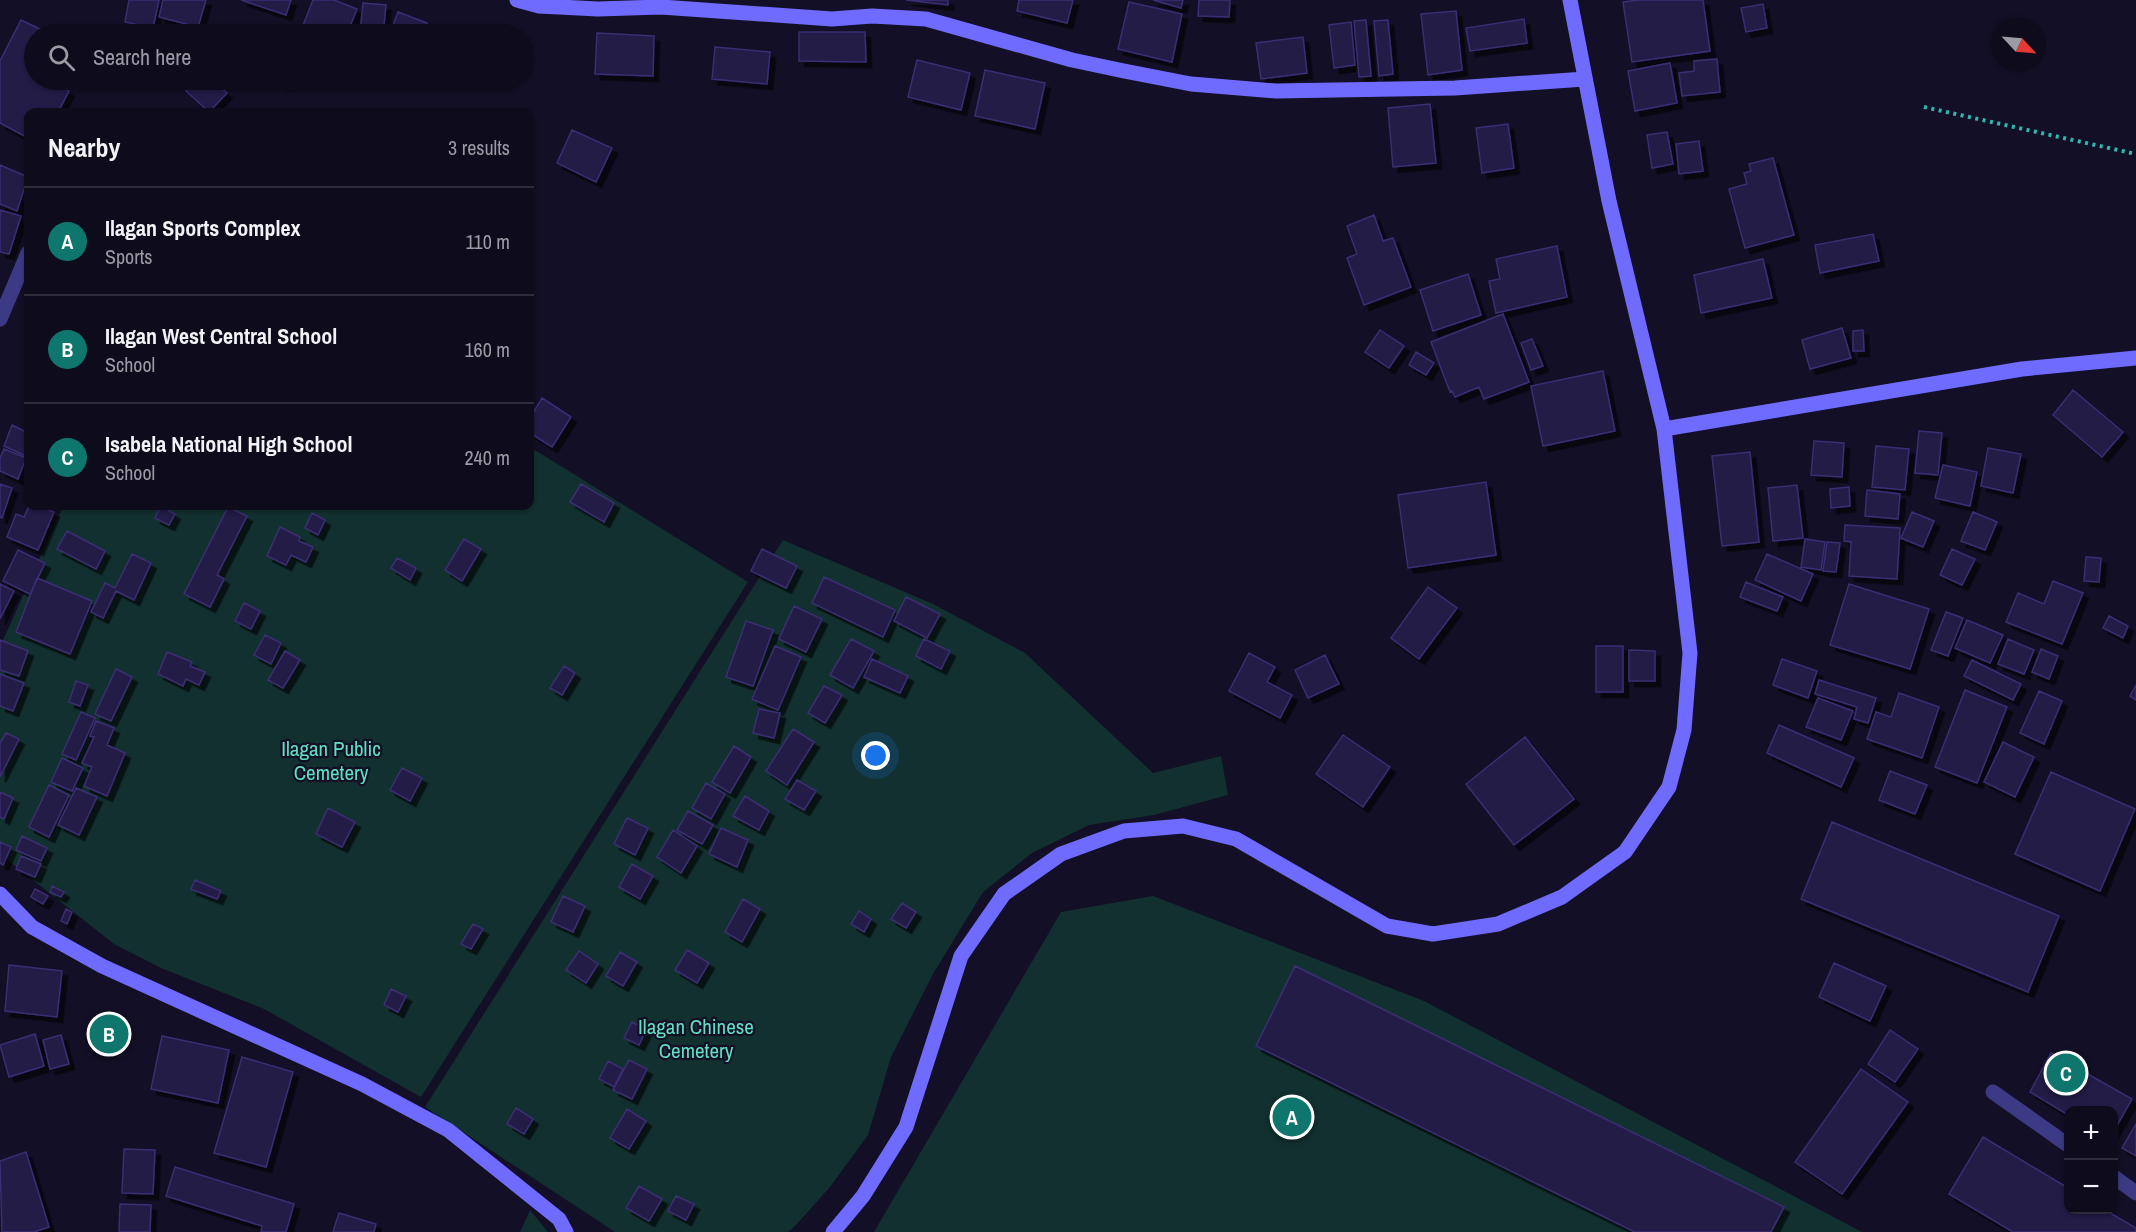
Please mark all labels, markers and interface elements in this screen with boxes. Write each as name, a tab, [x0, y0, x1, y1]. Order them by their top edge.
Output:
north arrow	[1992, 18, 2046, 72]
search box	[24, 24, 534, 90]
icon: search	[45, 41, 78, 74]
text: Search here	[93, 42, 191, 72]
text: Nearby	[48, 130, 120, 165]
text: 3 results	[448, 134, 510, 161]
text: Ilagan Sports Complex	[105, 213, 301, 243]
text: A	[62, 228, 73, 255]
text: 110 m	[466, 228, 510, 255]
text: Sports	[105, 243, 152, 270]
text: Ilagan West Central School	[105, 321, 337, 351]
text: B	[62, 336, 73, 363]
text: 160 m	[464, 336, 510, 363]
text: School	[105, 351, 155, 378]
text: Isabela National High School	[105, 429, 353, 459]
text: C	[62, 444, 73, 471]
text: 240 m	[464, 444, 510, 471]
text: School	[105, 459, 155, 486]
park label: Ilagan Public Cemetery	[281, 734, 381, 787]
your location	[861, 741, 890, 770]
pin: B	[90, 1012, 128, 1056]
park label: Ilagan Chinese Cemetery	[638, 1012, 754, 1065]
pin: C	[2046, 1050, 2086, 1096]
pin: A	[1272, 1094, 1312, 1140]
map controls	[2064, 1106, 2118, 1214]
button: +	[2064, 1106, 2118, 1160]
button: −	[2064, 1160, 2118, 1214]

